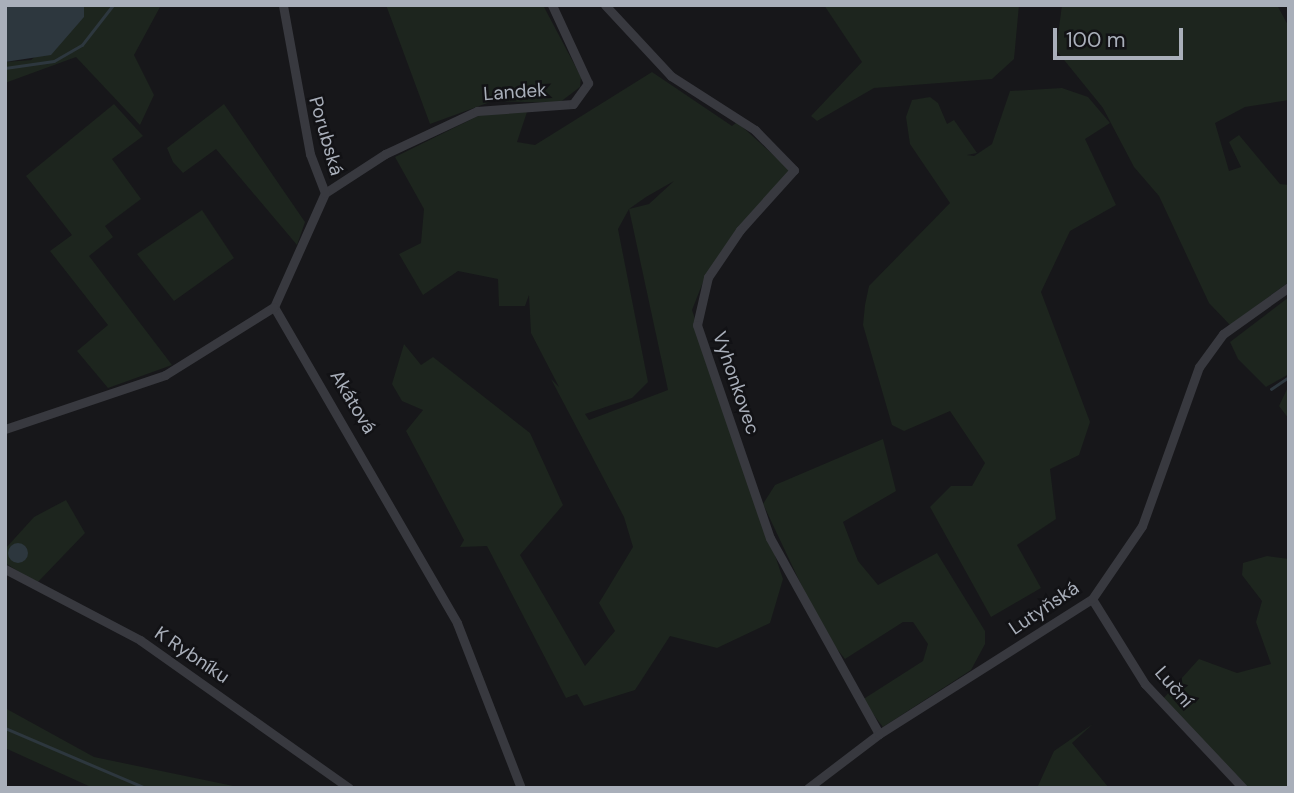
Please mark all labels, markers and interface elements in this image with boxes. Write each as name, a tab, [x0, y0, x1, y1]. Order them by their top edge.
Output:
scale bar	[1056, 14, 1186, 58]
text: 100 m	[1066, 26, 1126, 54]
street label: Landek	[483, 78, 547, 106]
street label: Porubská	[304, 94, 348, 178]
street label: Vyhonkovec	[708, 329, 764, 437]
street label: Akátová	[325, 366, 381, 438]
street label: Lutyňská	[1005, 576, 1083, 640]
street label: K Rybníku	[150, 622, 234, 688]
street label: Luční	[1150, 662, 1198, 712]

